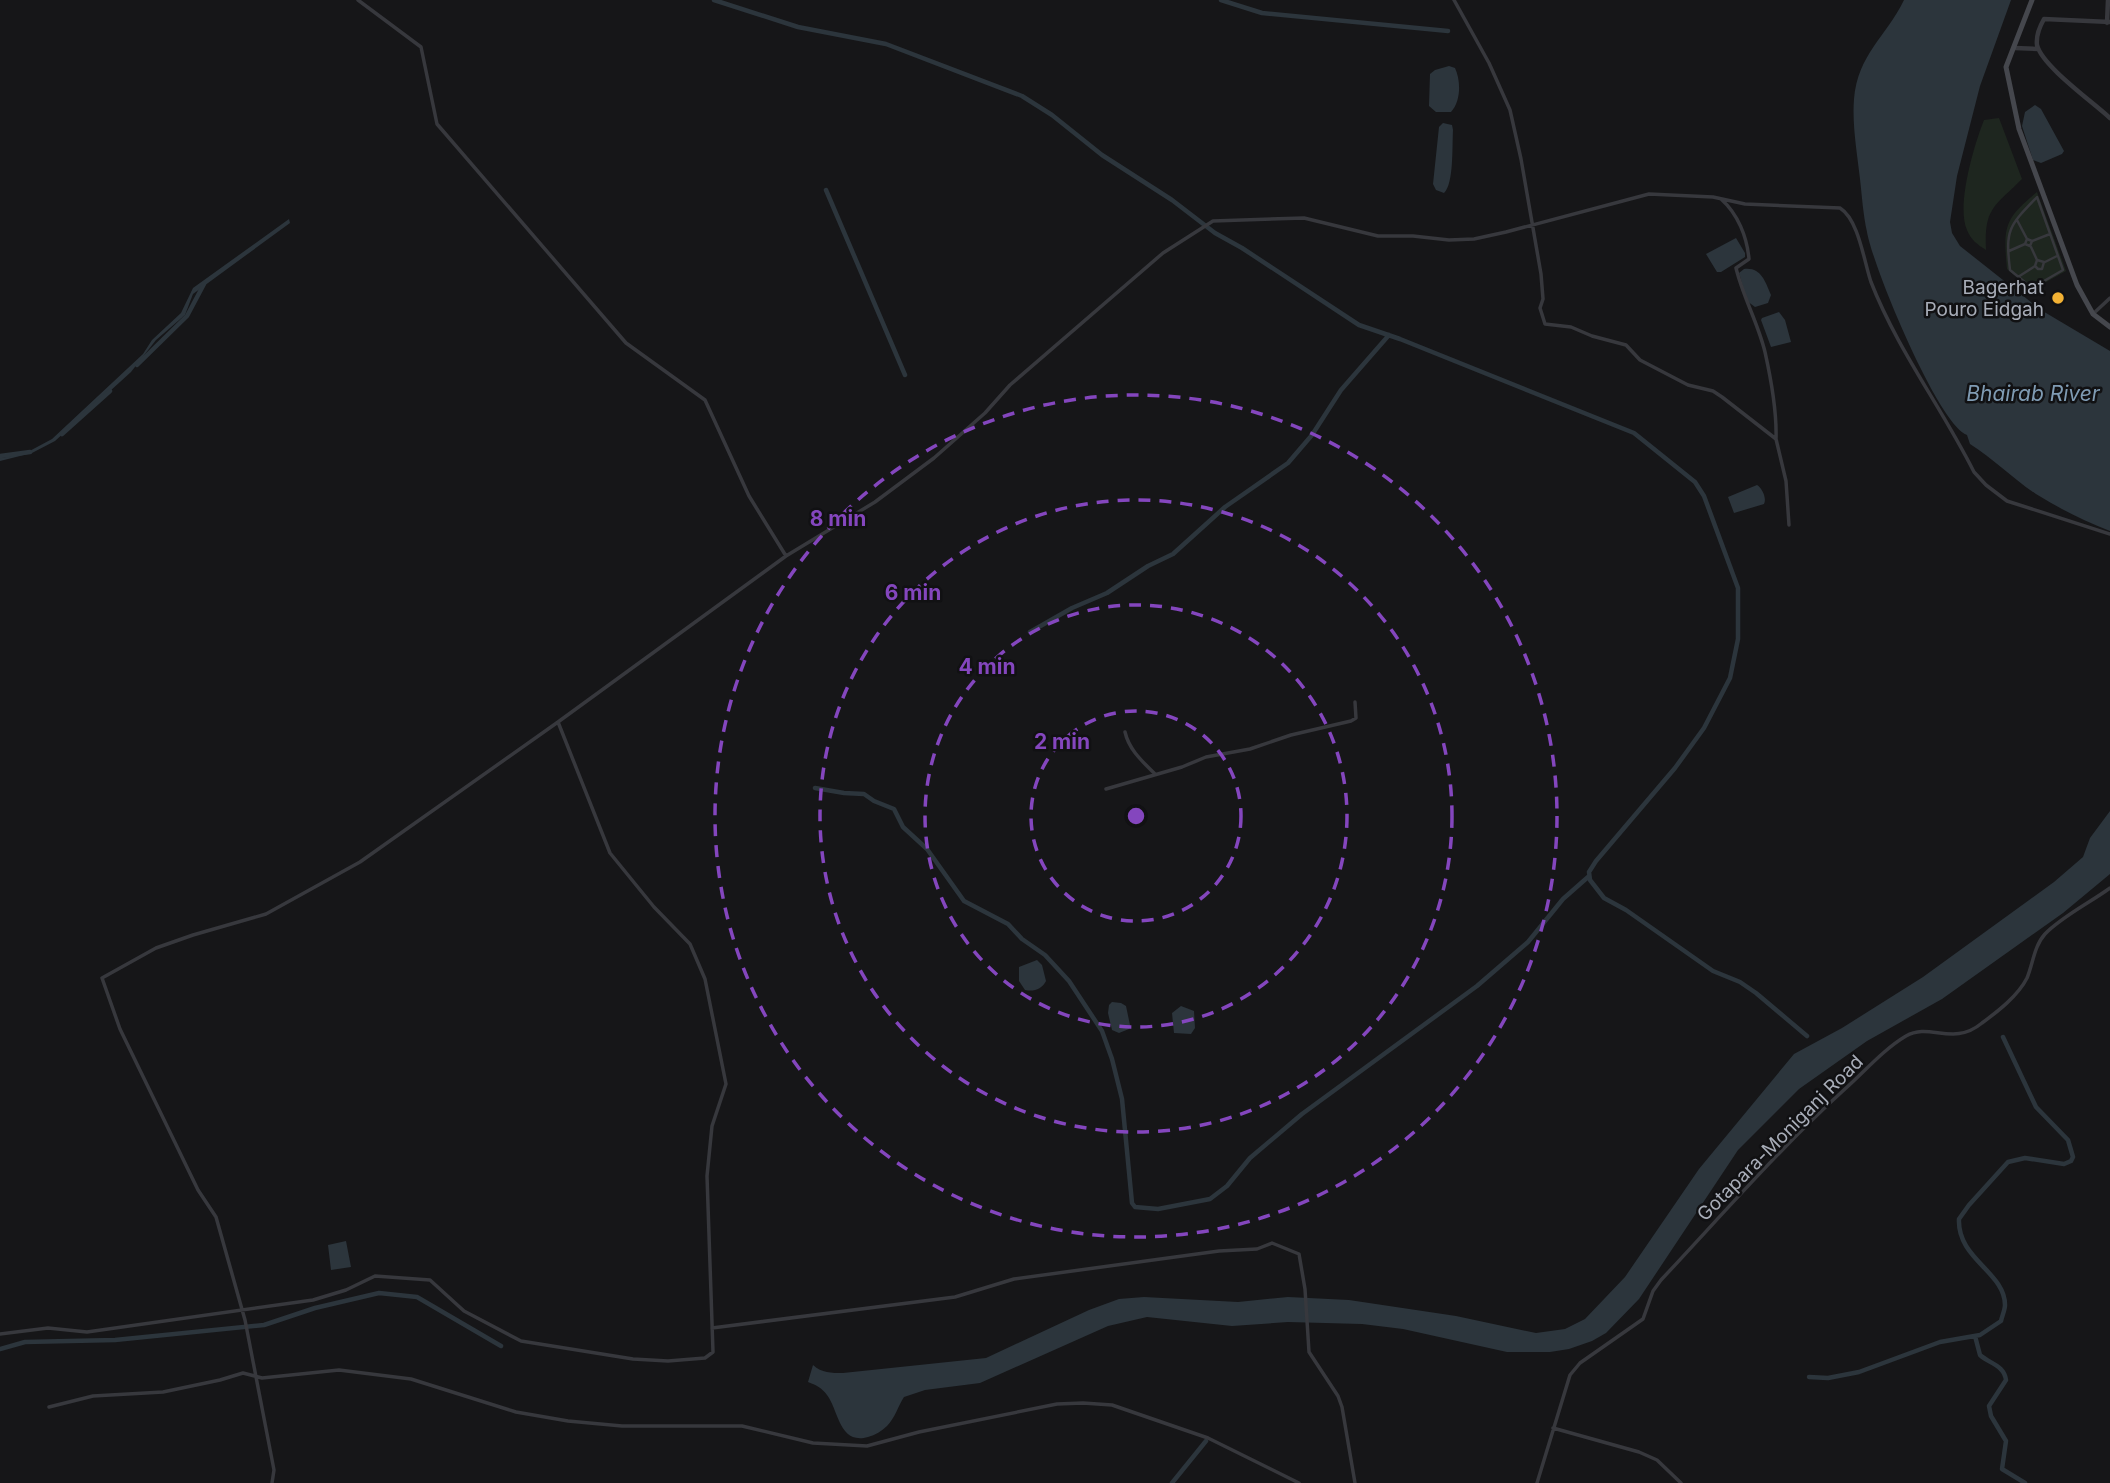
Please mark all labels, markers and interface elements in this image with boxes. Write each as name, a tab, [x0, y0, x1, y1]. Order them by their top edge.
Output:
place label: Bagerhat Pouro Eidgah	[1925, 276, 2044, 321]
marker: Bagerhat Pouro Eidgah	[2050, 290, 2066, 306]
water label: Bhairab River	[1966, 381, 2101, 406]
text: 8 min	[810, 506, 866, 531]
text: 6 min	[885, 580, 941, 605]
text: 4 min	[958, 654, 1016, 679]
text: 2 min	[1034, 729, 1090, 754]
centre of rings	[1124, 804, 1148, 828]
street label: Gotapara-Moniganj Road	[1692, 1050, 1868, 1226]

